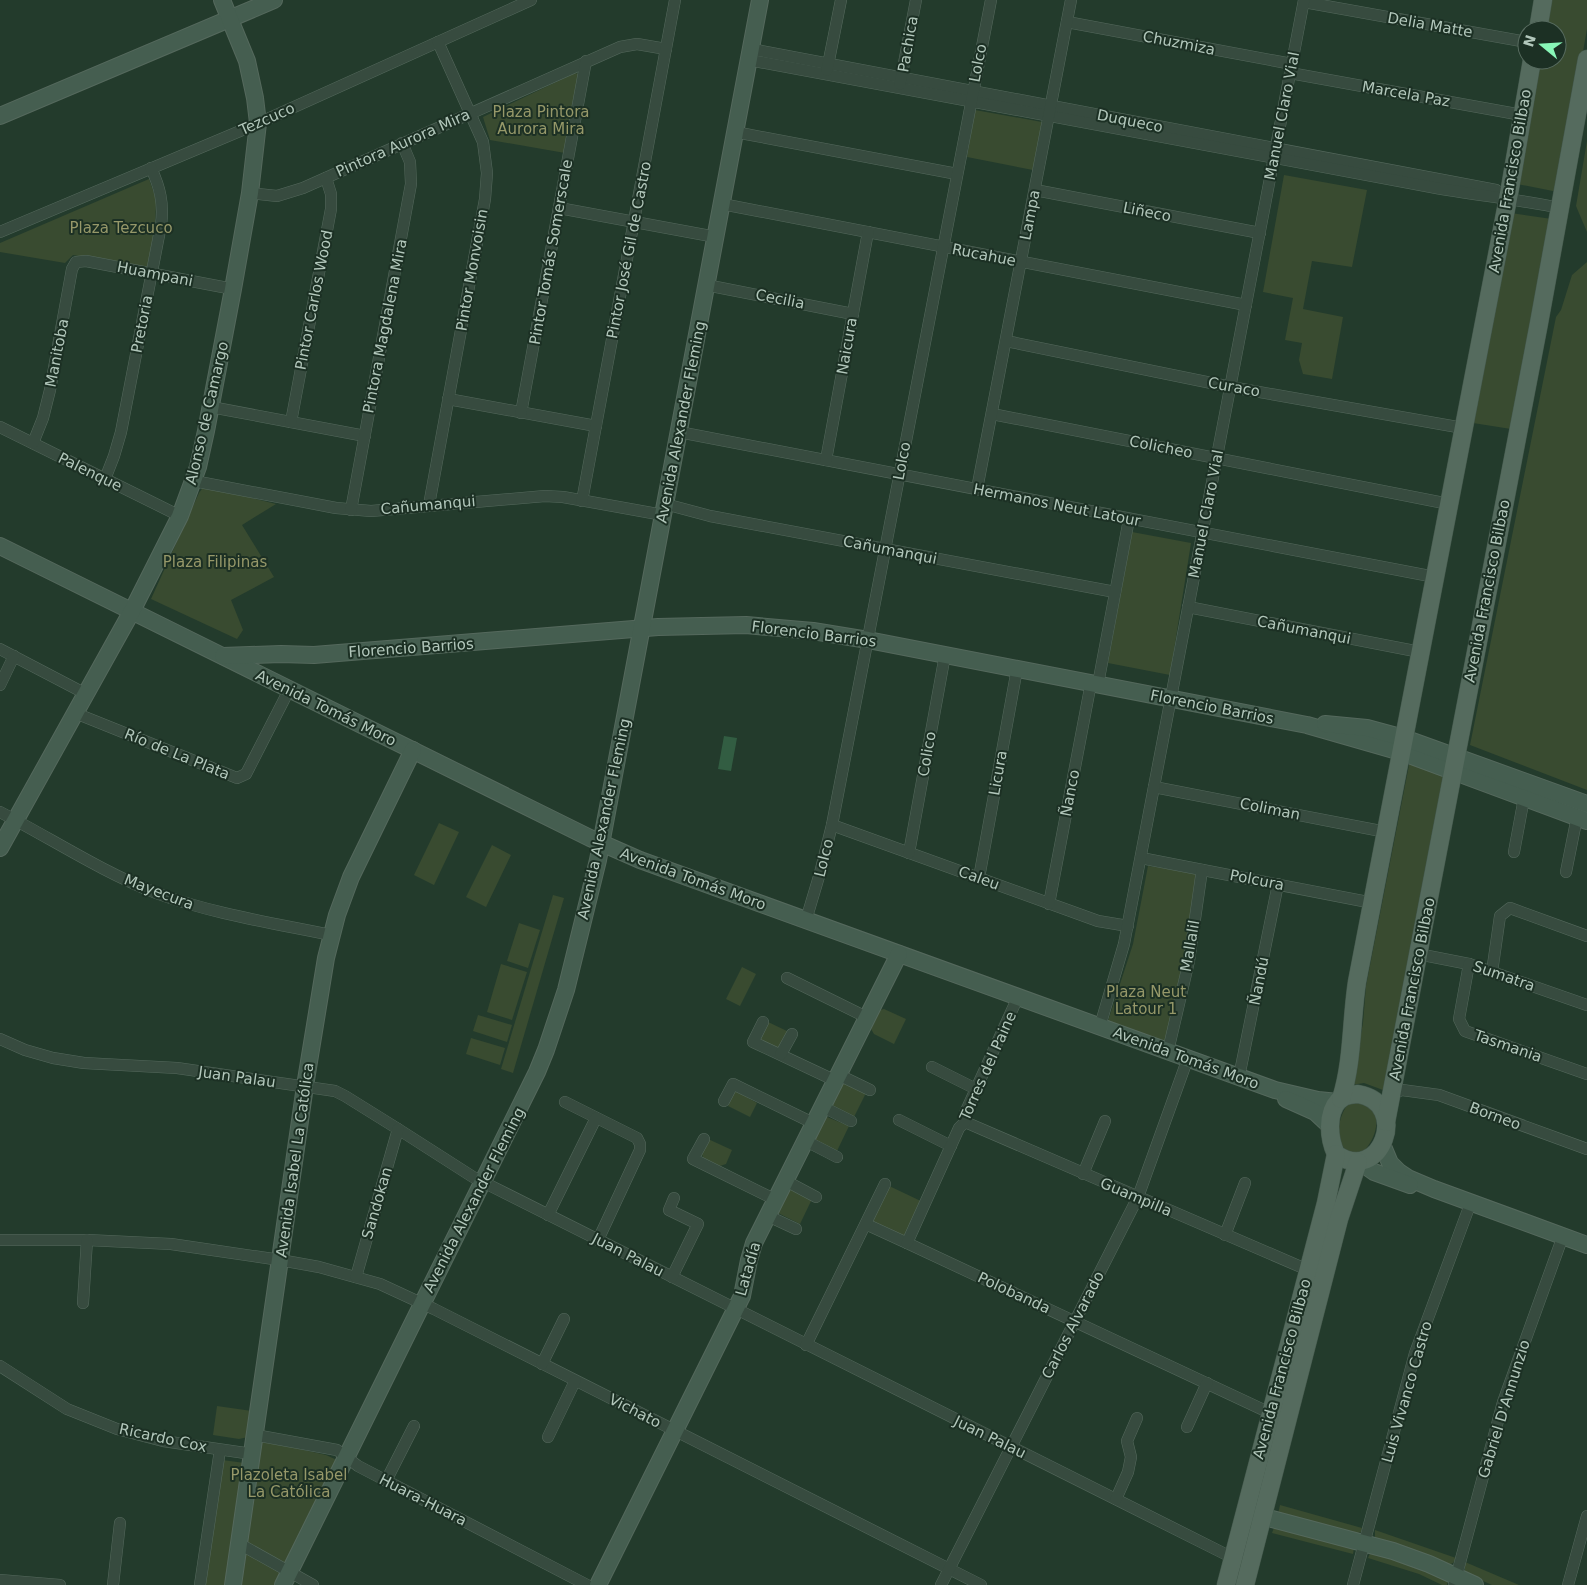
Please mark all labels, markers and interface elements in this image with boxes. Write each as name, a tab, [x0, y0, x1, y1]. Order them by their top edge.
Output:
street label: Delia Matte	[1386, 9, 1474, 41]
street label: Pachica	[894, 14, 922, 74]
north arrow	[1517, 20, 1567, 70]
street label: Chuzmiza	[1141, 27, 1217, 59]
text: N	[1520, 33, 1539, 49]
street label: Lolco	[965, 42, 991, 84]
street label: Manuel Claro Vial	[1261, 50, 1303, 182]
street label: Marcela Paz	[1361, 77, 1452, 111]
street label: Avenida Francisco Bilbao	[1485, 88, 1535, 274]
street label: Tezcuco	[236, 99, 298, 140]
park label: Plaza Pintora Aurora Mira	[492, 103, 590, 138]
street label: Pintora Aurora Mira	[333, 105, 473, 181]
street label: Duqueco	[1096, 106, 1164, 136]
street label: Pintor Tomás Somerscale	[526, 158, 576, 346]
street label: Pintor José Gil de Castro	[603, 160, 655, 340]
street label: Lampa	[1016, 188, 1044, 242]
street label: Liñeco	[1121, 199, 1173, 225]
street label: Pintor Monvoisin	[452, 208, 492, 332]
park label: Plaza Tezcuco	[69, 219, 173, 237]
street label: Pintor Carlos Wood	[292, 229, 336, 371]
street label: Pintora Magdalena Mira	[359, 237, 411, 415]
street label: Rucahue	[950, 240, 1018, 270]
street label: Huampani	[115, 258, 195, 290]
street label: Cecilia	[754, 285, 806, 313]
street label: Pretoria	[128, 294, 156, 354]
street label: Naicura	[833, 316, 861, 376]
street label: Manitoba	[42, 317, 72, 389]
street label: Avenida Alexander Fleming	[653, 320, 709, 524]
street label: Alonso de Camargo	[182, 340, 232, 486]
street label: Curaco	[1206, 374, 1262, 400]
street label: Colicheo	[1128, 432, 1194, 462]
street label: Lolco	[889, 440, 915, 482]
street label: Manuel Claro Vial	[1185, 448, 1227, 580]
street label: Palenque	[55, 449, 125, 495]
street label: Hermanos Neut Latour	[972, 480, 1143, 530]
street label: Cañumanqui	[380, 492, 476, 518]
street label: Avenida Francisco Bilbao	[1460, 498, 1514, 684]
street label: Cañumanqui	[842, 532, 938, 568]
park label: Plaza Filipinas	[163, 553, 267, 571]
street label: Cañumanqui	[1256, 612, 1352, 648]
street label: Florencio Barrios	[751, 617, 878, 651]
street label: Florencio Barrios	[348, 635, 474, 661]
street label: Avenida Tomás Moro	[253, 666, 399, 750]
street label: Florencio Barrios	[1149, 686, 1276, 728]
street label: Avenida Alexander Fleming	[574, 717, 634, 921]
street label: Río de La Plata	[122, 725, 232, 783]
street label: Colico	[914, 730, 940, 778]
street label: Licura	[985, 749, 1011, 797]
street label: Ñanco	[1056, 768, 1083, 818]
street label: Coliman	[1238, 794, 1302, 824]
street label: Lolco	[811, 837, 837, 879]
street label: Avenida Tomás Moro	[618, 844, 768, 914]
street label: Caleu	[956, 862, 1002, 894]
street label: Polcura	[1228, 866, 1286, 894]
street label: Mayecura	[122, 870, 196, 914]
street label: Avenida Francisco Bilbao	[1385, 896, 1439, 1082]
street label: Mallalil	[1177, 919, 1203, 973]
street label: Ñandú	[1245, 955, 1273, 1007]
street label: Sumatra	[1471, 957, 1537, 995]
park label: Plaza Neut Latour 1	[1106, 983, 1186, 1018]
street label: Torres del Paine	[955, 1009, 1020, 1124]
street label: Avenida Tomás Moro	[1111, 1023, 1261, 1093]
street label: Tasmania	[1471, 1026, 1544, 1066]
street label: Avenida Isabel La Católica	[272, 1061, 318, 1259]
street label: Juan Palau	[196, 1063, 277, 1091]
street label: Borneo	[1467, 1098, 1523, 1134]
street label: Avenida Alexander Fleming	[419, 1105, 529, 1295]
street label: Sandokan	[358, 1165, 396, 1241]
street label: Guampilla	[1097, 1174, 1175, 1220]
street label: Juan Palau	[588, 1229, 667, 1281]
street label: Latadía	[732, 1240, 764, 1298]
street label: Polobanda	[975, 1268, 1053, 1318]
street label: Carlos Alvarado	[1038, 1268, 1108, 1382]
street label: Avenida Francisco Bilbao	[1249, 1277, 1315, 1461]
street label: Luis Vivanco Castro	[1378, 1319, 1436, 1465]
street label: Gabriel D'Annunzio	[1474, 1337, 1534, 1481]
street label: Vichato	[606, 1390, 664, 1432]
street label: Juan Palau	[950, 1411, 1029, 1462]
street label: Ricardo Cox	[117, 1420, 209, 1456]
park label: Plazoleta Isabel La Católica	[230, 1466, 348, 1501]
street label: Huara-Huara	[376, 1470, 470, 1530]

